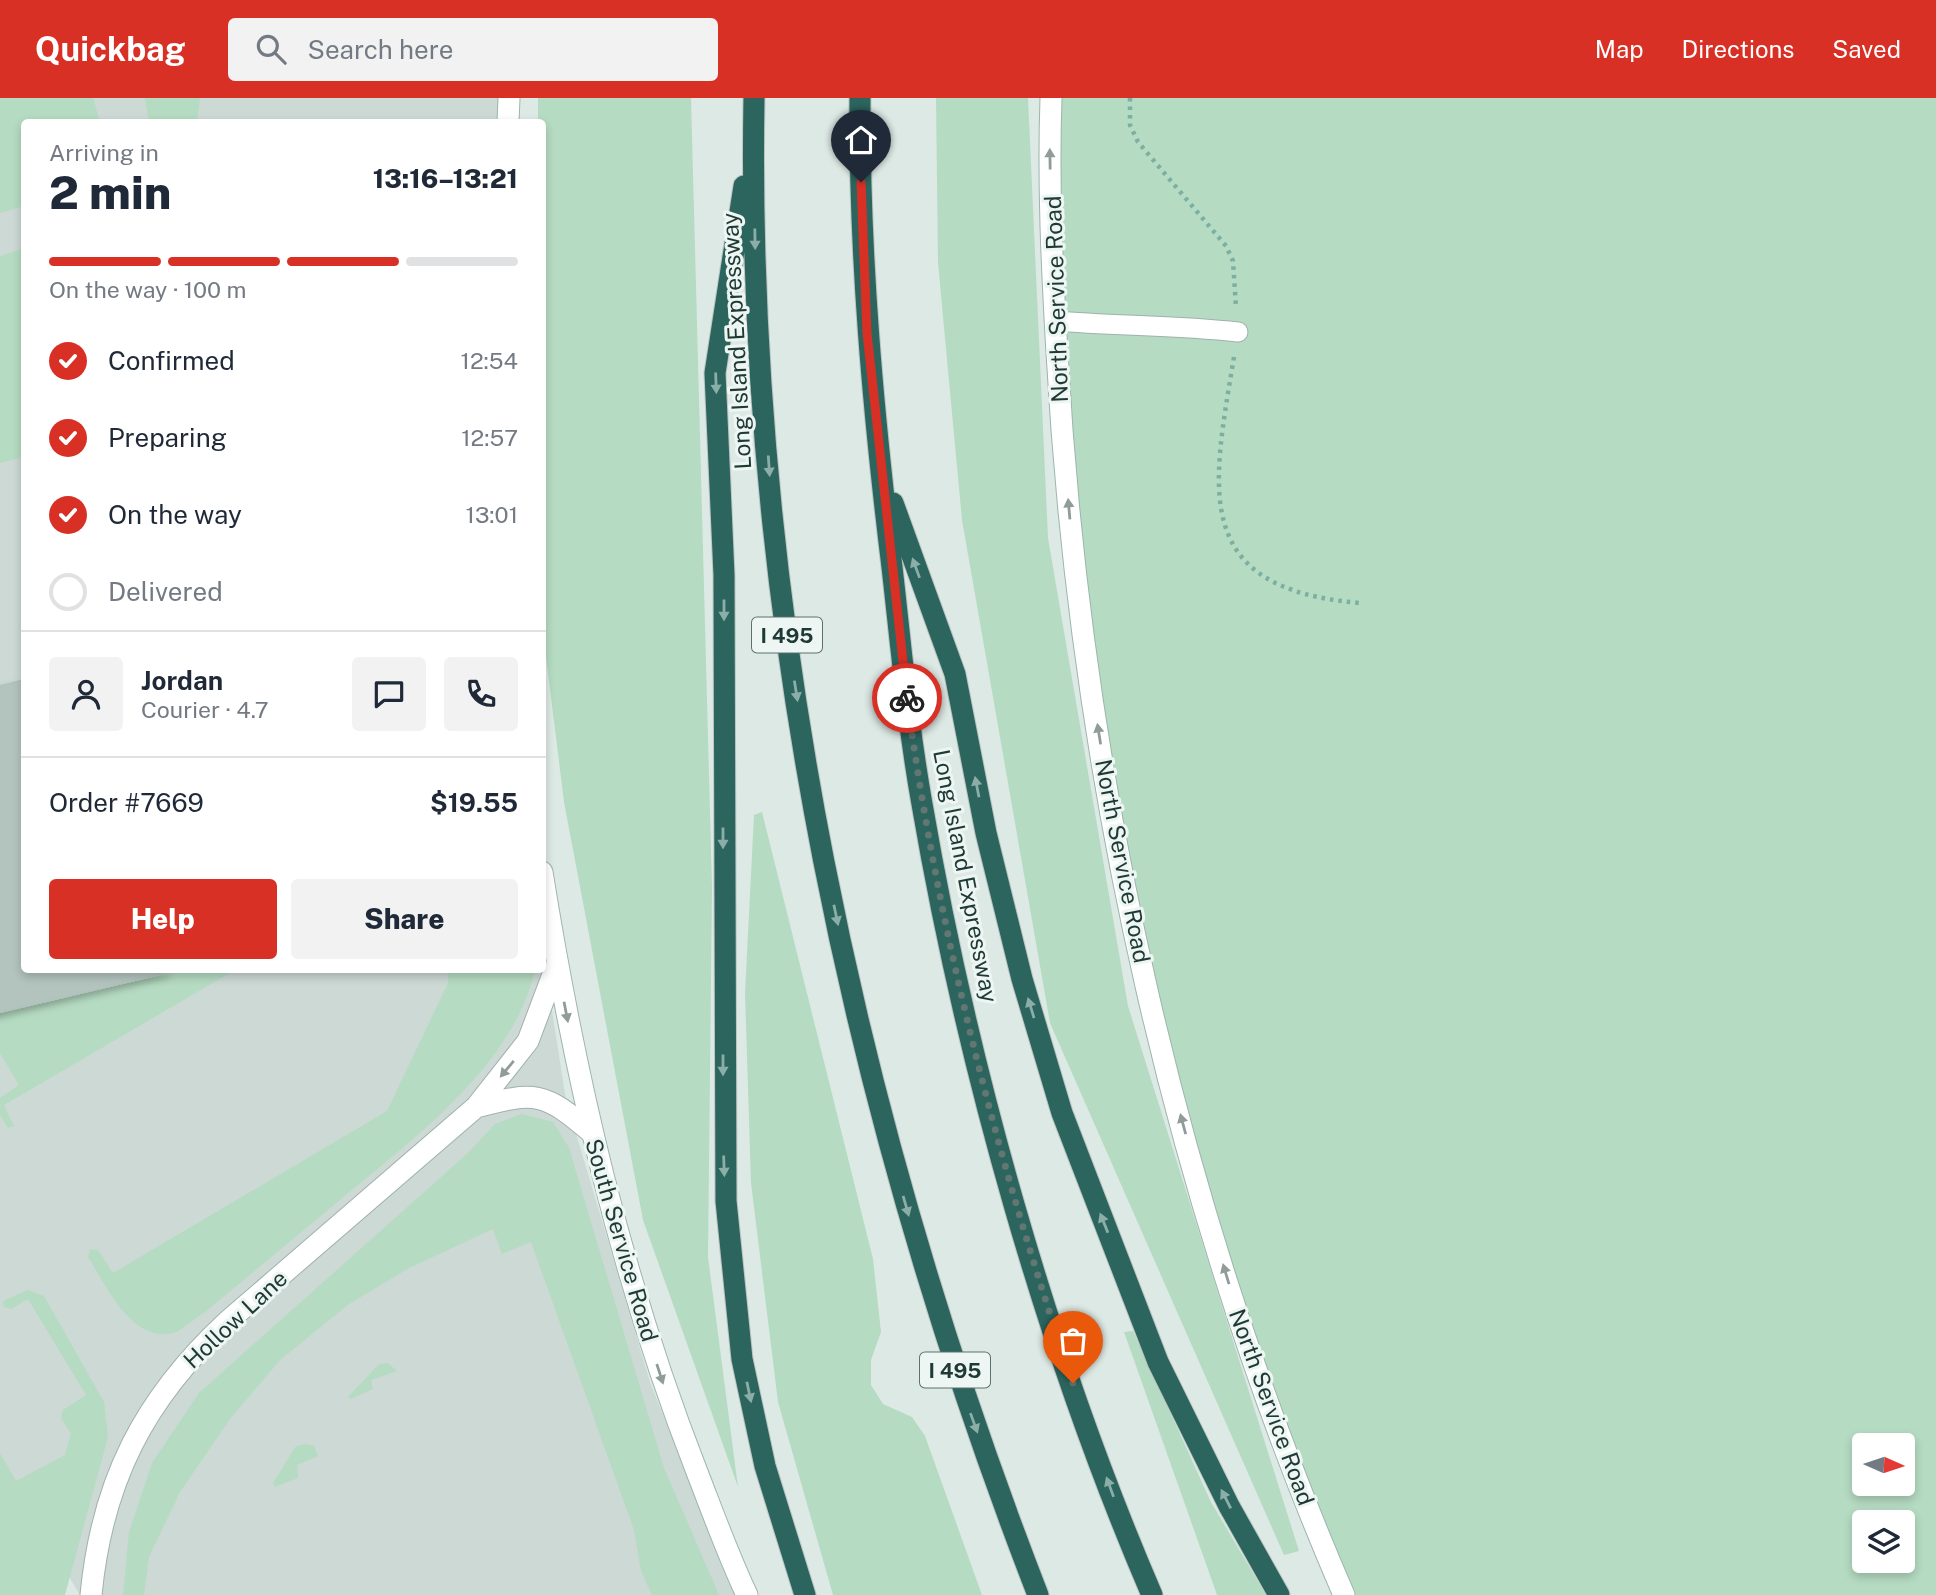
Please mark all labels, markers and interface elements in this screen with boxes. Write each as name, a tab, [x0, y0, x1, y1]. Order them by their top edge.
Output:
search box	[228, 18, 718, 81]
text: Quickbag	[35, 30, 186, 68]
icon: search	[252, 30, 290, 68]
text: Search here	[308, 34, 454, 65]
text: Map	[1595, 35, 1644, 63]
text: Directions	[1682, 35, 1794, 63]
text: Saved	[1832, 35, 1901, 63]
pin	[831, 110, 891, 182]
icon: home	[842, 121, 880, 159]
text: Arriving in	[49, 139, 159, 166]
one-way arrow	[1045, 148, 1056, 170]
text: 13:16–13:21	[373, 163, 518, 194]
text: 2 min	[49, 165, 171, 219]
street label: North Service Road	[1039, 195, 1073, 403]
street label: Long Island Expressway	[716, 212, 756, 470]
one-way arrow	[749, 228, 760, 250]
text: On the way · 100 m	[49, 276, 246, 303]
icon: check	[49, 342, 87, 380]
text: Confirmed	[108, 345, 235, 376]
text: 12:54	[461, 347, 518, 374]
one-way arrow	[711, 372, 722, 394]
icon: check	[49, 419, 87, 457]
text: Preparing	[108, 422, 227, 453]
text: 12:57	[461, 424, 518, 451]
one-way arrow	[764, 455, 775, 477]
icon: check	[49, 496, 87, 534]
one-way arrow	[1063, 498, 1074, 520]
text: On the way	[108, 499, 242, 530]
text: 13:01	[466, 501, 518, 528]
one-way arrow	[911, 558, 922, 579]
text: Delivered	[108, 576, 223, 607]
one-way arrow	[718, 599, 730, 621]
road number: I 495	[752, 618, 822, 652]
button: person	[49, 657, 123, 731]
button: chat	[352, 657, 426, 731]
button: phone	[444, 657, 518, 731]
courier	[872, 663, 942, 733]
text: Jordan	[141, 665, 223, 696]
icon: bike	[888, 679, 926, 717]
one-way arrow	[791, 681, 802, 703]
text: Courier · 4.7	[141, 696, 269, 723]
one-way arrow	[1093, 723, 1104, 745]
street label: Long Island Expressway	[928, 747, 1004, 1005]
street label: North Service Road	[1090, 757, 1156, 965]
one-way arrow	[971, 776, 982, 798]
text: Order #7669	[49, 787, 204, 818]
text: $19.55	[430, 787, 518, 818]
one-way arrow	[717, 827, 729, 849]
button: Help	[49, 879, 277, 959]
button: Share	[291, 879, 518, 959]
one-way arrow	[831, 904, 842, 926]
one-way arrow	[1025, 997, 1035, 1018]
one-way arrow	[561, 1001, 572, 1023]
one-way arrow	[717, 1054, 729, 1076]
one-way arrow	[499, 1060, 515, 1078]
one-way arrow	[1177, 1113, 1188, 1135]
street label: South Service Road	[580, 1135, 664, 1345]
one-way arrow	[719, 1156, 730, 1178]
one-way arrow	[901, 1196, 912, 1218]
one-way arrow	[1098, 1213, 1109, 1234]
street label: Hollow Lane	[178, 1264, 292, 1374]
one-way arrow	[1221, 1264, 1231, 1285]
street label: North Service Road	[1224, 1305, 1320, 1509]
pin	[1043, 1311, 1103, 1383]
icon: bag	[1054, 1322, 1092, 1360]
road number: I 495	[920, 1352, 990, 1388]
one-way arrow	[655, 1364, 666, 1385]
one-way arrow	[743, 1381, 754, 1403]
one-way arrow	[969, 1413, 980, 1434]
north arrow	[1852, 1433, 1914, 1496]
map controls	[1852, 1433, 1915, 1573]
one-way arrow	[1104, 1477, 1115, 1498]
one-way arrow	[1220, 1489, 1232, 1509]
button: layers	[1852, 1510, 1915, 1573]

